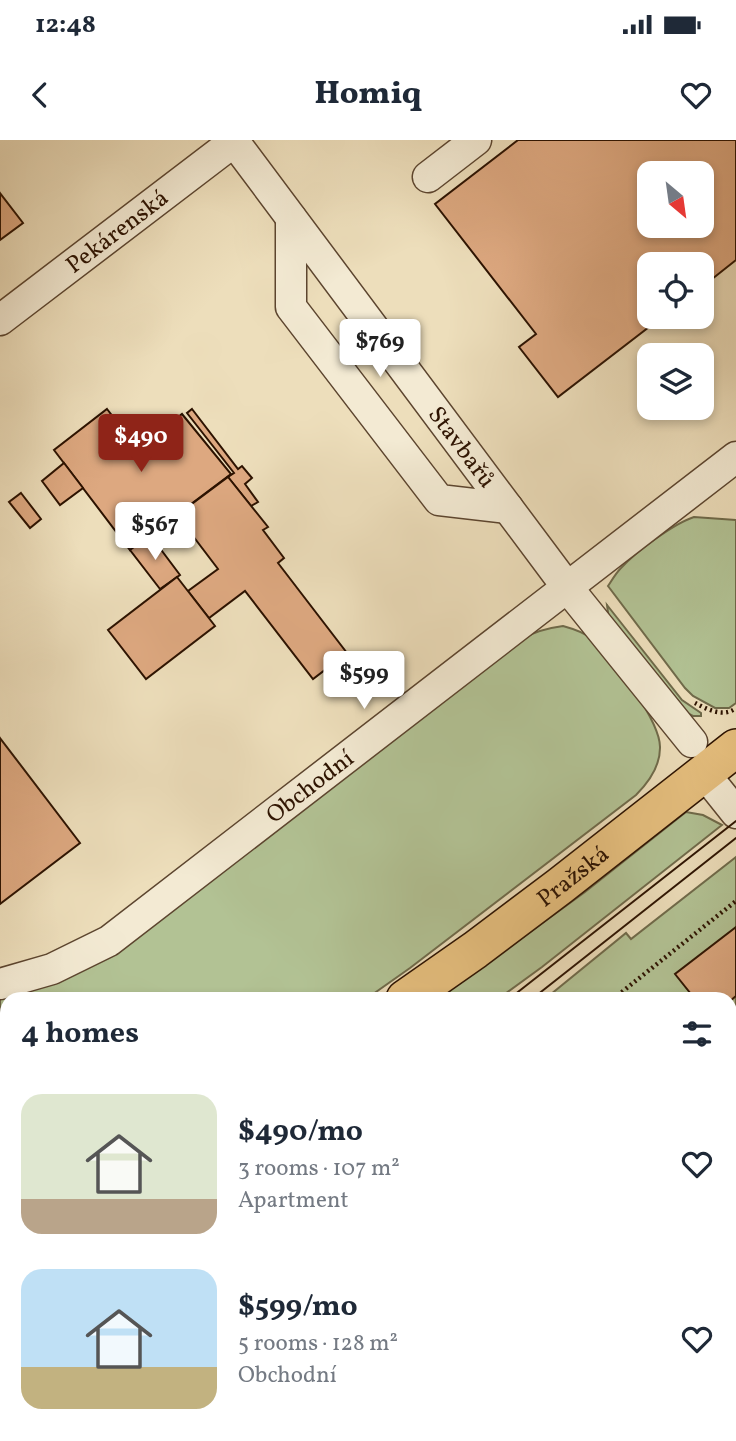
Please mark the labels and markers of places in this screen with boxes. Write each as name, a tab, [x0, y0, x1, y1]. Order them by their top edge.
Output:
pin: $769	[339, 320, 421, 379]
pin: $490	[100, 414, 182, 474]
pin: $567	[114, 502, 196, 562]
pin: $599	[323, 652, 405, 711]

